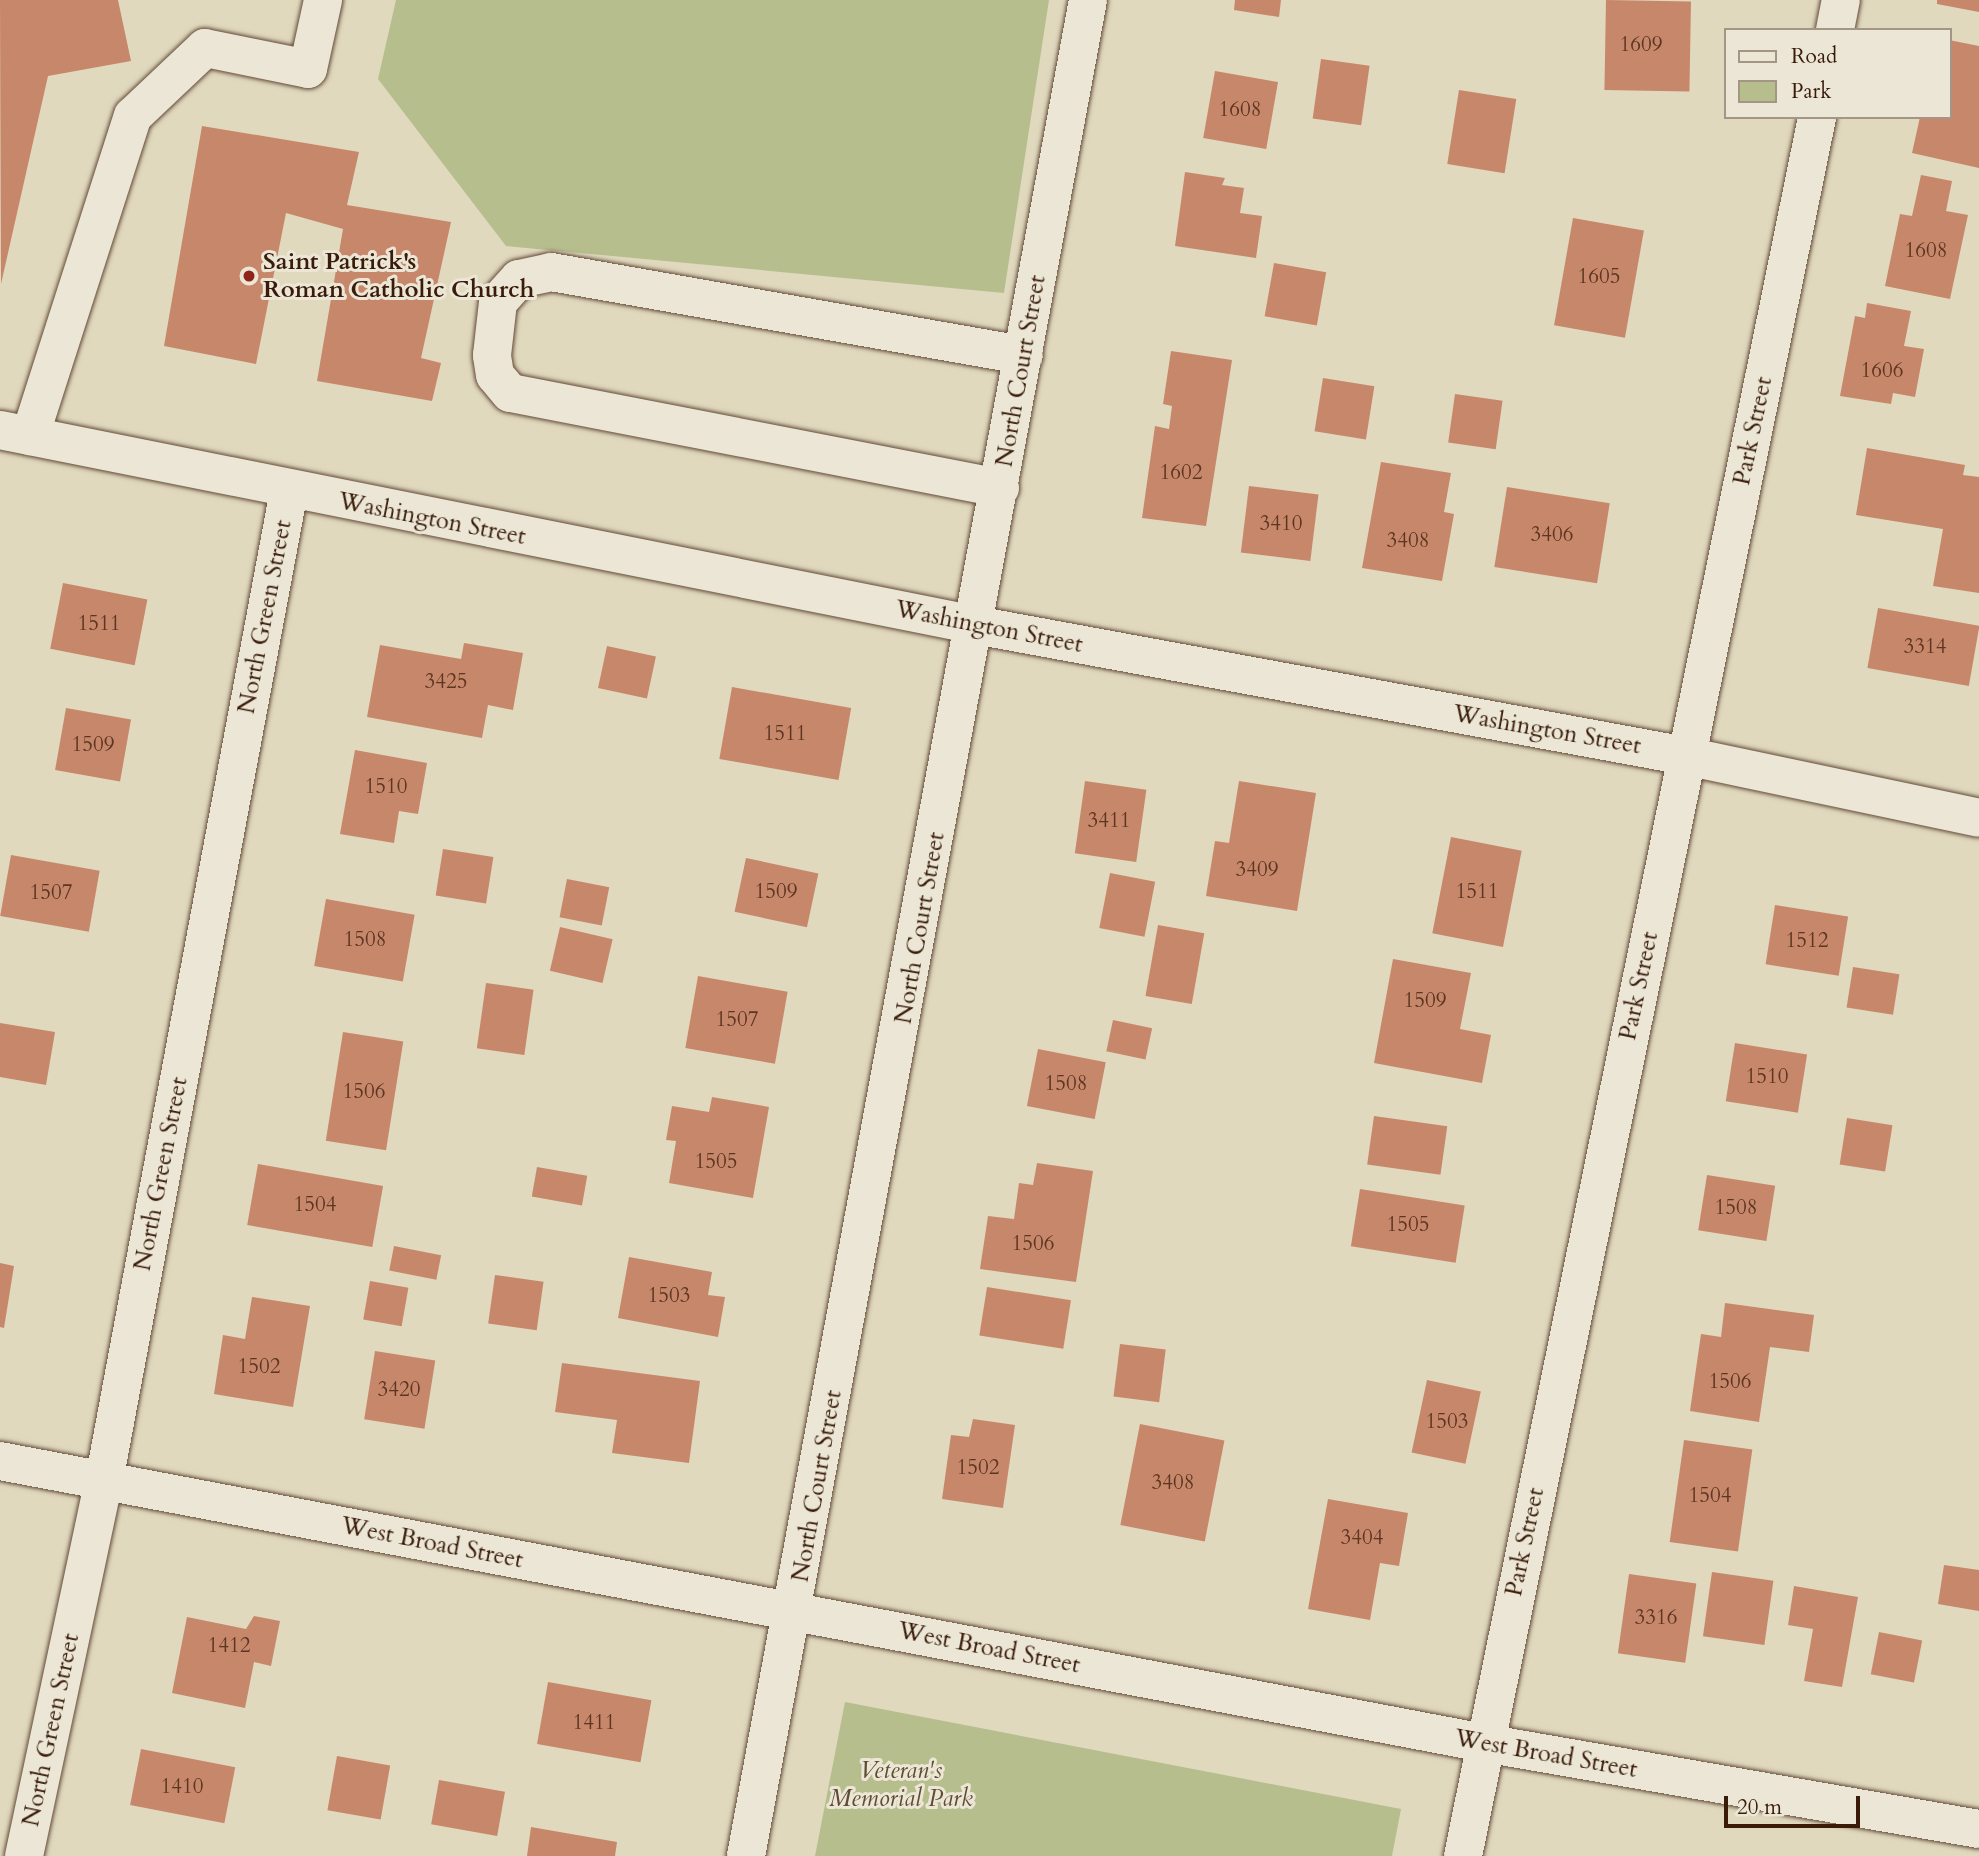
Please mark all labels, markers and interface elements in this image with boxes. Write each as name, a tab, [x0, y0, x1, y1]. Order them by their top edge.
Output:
legend	[1724, 28, 1951, 119]
house number: 1609	[1619, 32, 1663, 58]
text: Road	[1791, 42, 1837, 71]
text: Park	[1791, 77, 1831, 106]
house number: 1608	[1218, 97, 1262, 123]
house number: 1608	[1904, 238, 1948, 264]
place label: Saint Patrick's Roman Catholic Church	[263, 248, 534, 304]
house number: 1605	[1577, 264, 1621, 290]
marker: Saint Patrick's Roman Catholic Church	[241, 268, 257, 284]
street label: North Court Street	[990, 273, 1052, 469]
house number: 1606	[1860, 358, 1904, 384]
street label: Park Street	[1727, 374, 1779, 488]
house number: 1602	[1159, 460, 1203, 486]
street label: Washington Street	[336, 487, 528, 551]
house number: 3410	[1259, 511, 1303, 537]
street label: North Green Street	[232, 518, 298, 716]
house number: 3406	[1530, 522, 1574, 548]
house number: 3408	[1386, 528, 1430, 554]
street label: Washington Street	[893, 595, 1085, 659]
house number: 1511	[77, 611, 121, 637]
house number: 3314	[1903, 634, 1947, 660]
house number: 3425	[424, 669, 468, 695]
street label: Washington Street	[1451, 699, 1643, 761]
house number: 1511	[763, 721, 807, 747]
house number: 1509	[71, 732, 115, 758]
house number: 1510	[364, 774, 408, 800]
house number: 3411	[1087, 808, 1131, 834]
street label: North Court Street	[889, 830, 951, 1026]
house number: 3409	[1235, 857, 1279, 883]
house number: 1509	[754, 879, 798, 905]
house number: 1511	[1455, 879, 1499, 905]
house number: 1507	[29, 880, 73, 906]
house number: 1508	[343, 927, 387, 953]
house number: 1512	[1785, 928, 1829, 954]
street label: Park Street	[1613, 929, 1665, 1043]
house number: 1509	[1403, 988, 1447, 1014]
house number: 1507	[715, 1007, 759, 1033]
house number: 1510	[1745, 1064, 1789, 1090]
house number: 1508	[1044, 1071, 1088, 1097]
street label: North Green Street	[128, 1075, 194, 1273]
house number: 1506	[342, 1079, 386, 1105]
house number: 1505	[694, 1149, 738, 1175]
house number: 1504	[293, 1192, 337, 1218]
house number: 1508	[1714, 1195, 1758, 1221]
house number: 1505	[1386, 1212, 1430, 1238]
house number: 1506	[1011, 1231, 1055, 1257]
house number: 1503	[647, 1283, 691, 1309]
house number: 1502	[237, 1354, 281, 1380]
house number: 1506	[1708, 1369, 1752, 1395]
house number: 3420	[377, 1377, 421, 1403]
street label: North Court Street	[786, 1388, 848, 1584]
house number: 1503	[1425, 1409, 1469, 1435]
house number: 1502	[956, 1455, 1000, 1481]
house number: 3408	[1151, 1470, 1195, 1496]
house number: 1504	[1688, 1483, 1732, 1509]
street label: Park Street	[1499, 1485, 1551, 1599]
street label: West Broad Street	[339, 1511, 525, 1575]
house number: 3404	[1340, 1525, 1384, 1551]
house number: 3316	[1634, 1605, 1678, 1631]
street label: West Broad Street	[896, 1616, 1082, 1680]
street label: North Green Street	[16, 1631, 86, 1829]
house number: 1412	[207, 1633, 251, 1659]
house number: 1411	[572, 1710, 616, 1736]
street label: West Broad Street	[1452, 1724, 1640, 1784]
park label: Veteran's Memorial Park	[829, 1757, 973, 1813]
house number: 1410	[160, 1774, 204, 1800]
scale bar	[1727, 1783, 1864, 1827]
text: 20 m	[1737, 1793, 1782, 1822]

